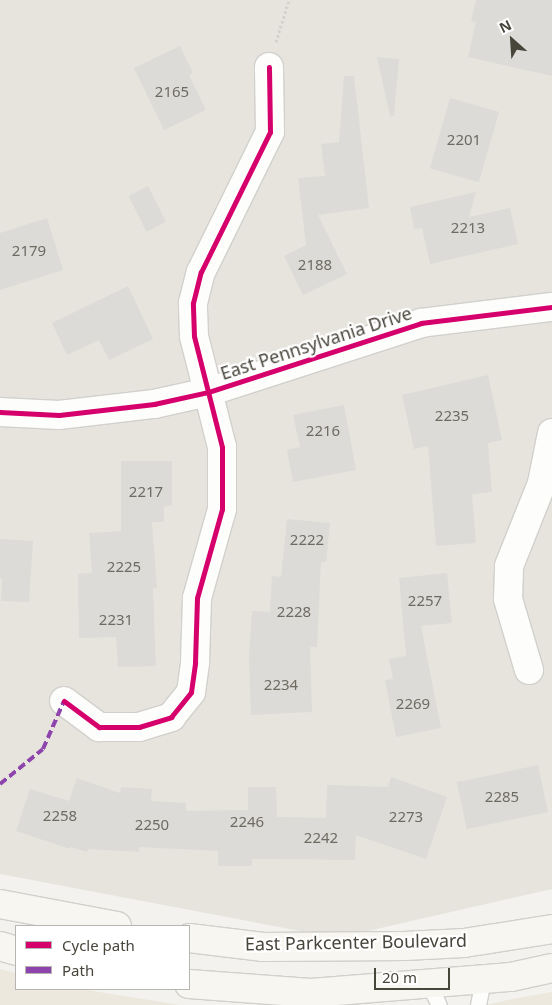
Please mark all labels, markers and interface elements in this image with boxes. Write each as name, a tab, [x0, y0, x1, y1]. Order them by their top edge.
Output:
north arrow	[487, 15, 537, 65]
text: N	[496, 15, 514, 37]
house number: 2165	[155, 83, 189, 101]
house number: 2201	[447, 131, 481, 149]
house number: 2213	[451, 219, 485, 237]
house number: 2179	[12, 242, 46, 260]
house number: 2188	[298, 256, 332, 274]
street label: East Pennsylvania Drive	[218, 302, 414, 384]
house number: 2235	[435, 407, 469, 425]
house number: 2216	[306, 422, 340, 440]
house number: 2217	[129, 483, 163, 501]
house number: 2222	[290, 531, 324, 549]
house number: 2225	[107, 558, 141, 576]
house number: 2257	[408, 592, 442, 610]
house number: 2228	[277, 603, 311, 621]
house number: 2231	[99, 611, 133, 629]
house number: 2234	[264, 676, 298, 694]
house number: 2269	[396, 695, 430, 713]
house number: 2285	[485, 788, 519, 806]
house number: 2258	[43, 807, 77, 825]
house number: 2273	[389, 808, 423, 826]
house number: 2246	[230, 813, 264, 831]
house number: 2250	[135, 816, 169, 834]
house number: 2242	[304, 829, 338, 847]
legend	[15, 925, 190, 990]
street label: East Parkcenter Boulevard	[245, 929, 467, 955]
text: Cycle path	[62, 935, 135, 955]
scale bar	[377, 958, 453, 990]
text: Path	[62, 960, 94, 980]
text: 20 m	[382, 967, 417, 987]

